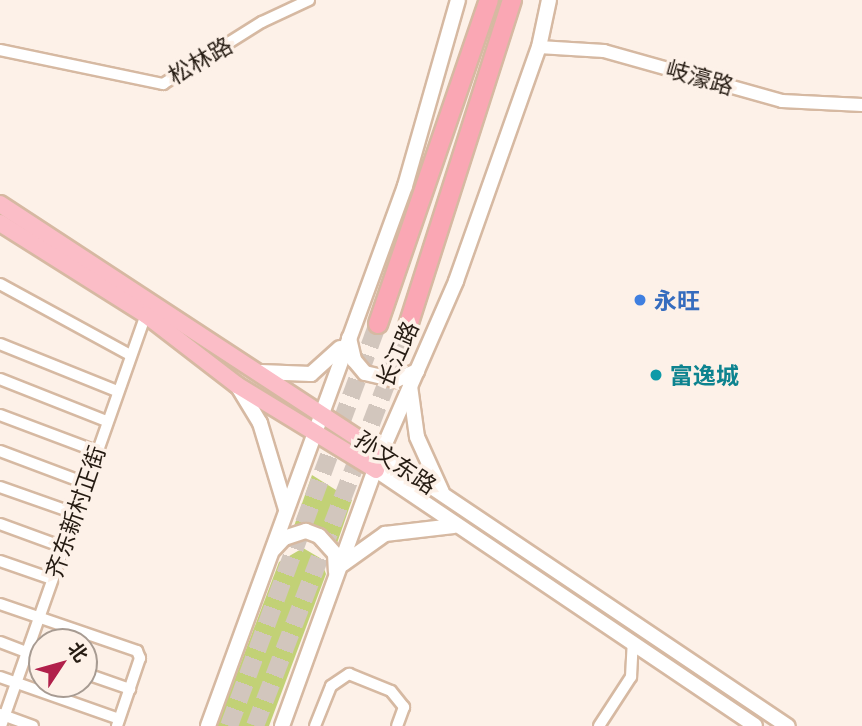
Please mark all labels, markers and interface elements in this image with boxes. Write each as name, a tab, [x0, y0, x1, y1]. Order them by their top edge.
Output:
street label: 松林路	[163, 31, 237, 89]
street label: 岐濠路	[663, 54, 737, 100]
place label: 永旺	[654, 286, 700, 314]
marker: 永旺	[632, 292, 648, 308]
street label: 长江路	[370, 317, 424, 391]
place label: 富逸城	[670, 361, 739, 389]
marker: 富逸城	[648, 367, 664, 383]
street label: 孙文东路	[350, 425, 442, 499]
street label: 齐东新村正街	[39, 442, 111, 582]
north arrow	[28, 628, 98, 698]
text: 北	[64, 637, 94, 666]

